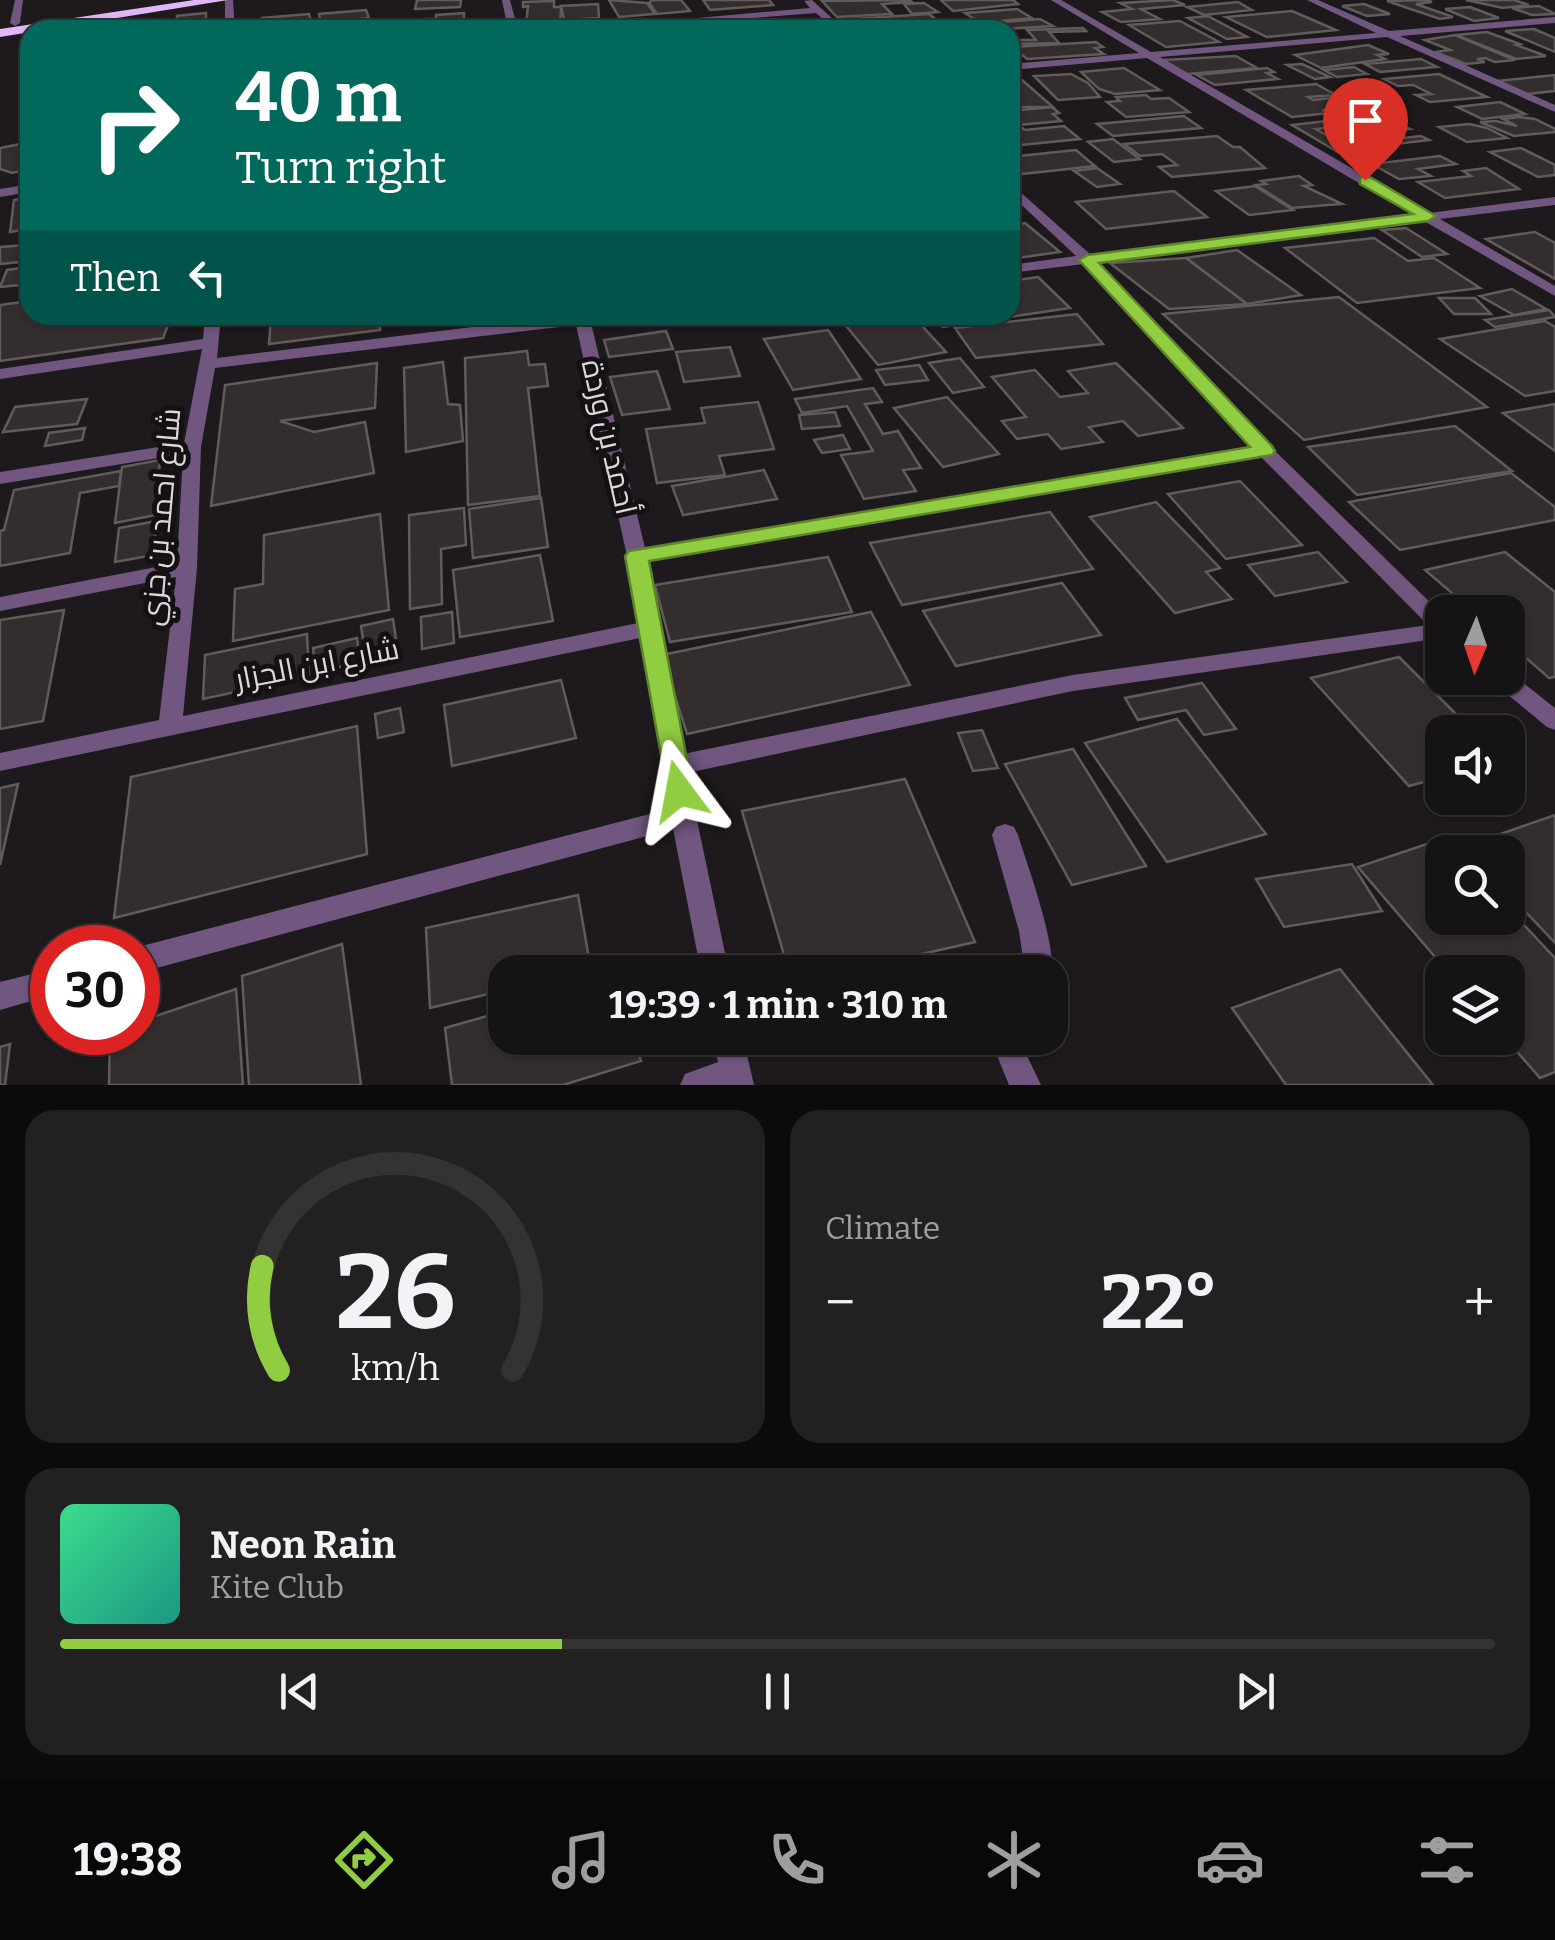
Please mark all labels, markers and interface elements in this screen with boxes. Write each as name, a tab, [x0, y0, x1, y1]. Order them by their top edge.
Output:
text: 40 m	[235, 56, 401, 140]
icon: right	[70, 60, 200, 190]
pin	[1323, 78, 1408, 181]
icon: arrive	[1338, 93, 1393, 148]
text: Turn right	[235, 141, 447, 195]
icon: left	[180, 250, 235, 305]
text: Then	[70, 255, 160, 301]
street label: أحمد بن وردة	[574, 356, 645, 518]
street label: شارع احمد بن جزي	[134, 407, 193, 628]
north arrow	[1425, 595, 1525, 695]
map controls	[1425, 595, 1525, 1055]
street label: شارع ابن الجزار	[230, 630, 403, 700]
button: sound	[1425, 715, 1525, 815]
position arrow	[627, 739, 731, 843]
button: search	[1425, 835, 1525, 935]
speed limit sign: 30	[30, 925, 160, 1055]
button: layers	[1425, 955, 1525, 1055]
text: 19:39 · 1 min · 310 m	[609, 982, 947, 1028]
text: Climate	[825, 1209, 940, 1247]
text: 26	[335, 1231, 455, 1356]
text: 22°	[1101, 1258, 1218, 1348]
text: −	[825, 1270, 855, 1336]
text: +	[1464, 1270, 1495, 1336]
text: km/h	[351, 1347, 439, 1389]
text: Neon Rain	[210, 1522, 396, 1568]
text: Kite Club	[210, 1568, 344, 1606]
icon: previous	[272, 1664, 327, 1719]
icon: pause	[750, 1664, 805, 1719]
icon: next	[1228, 1664, 1283, 1719]
icon: directions	[329, 1825, 399, 1895]
icon: music	[546, 1825, 616, 1895]
icon: phone	[762, 1825, 832, 1895]
icon: climate	[979, 1825, 1049, 1895]
icon: car	[1195, 1825, 1265, 1895]
icon: filters	[1412, 1825, 1482, 1895]
text: 19:38	[73, 1833, 183, 1887]

